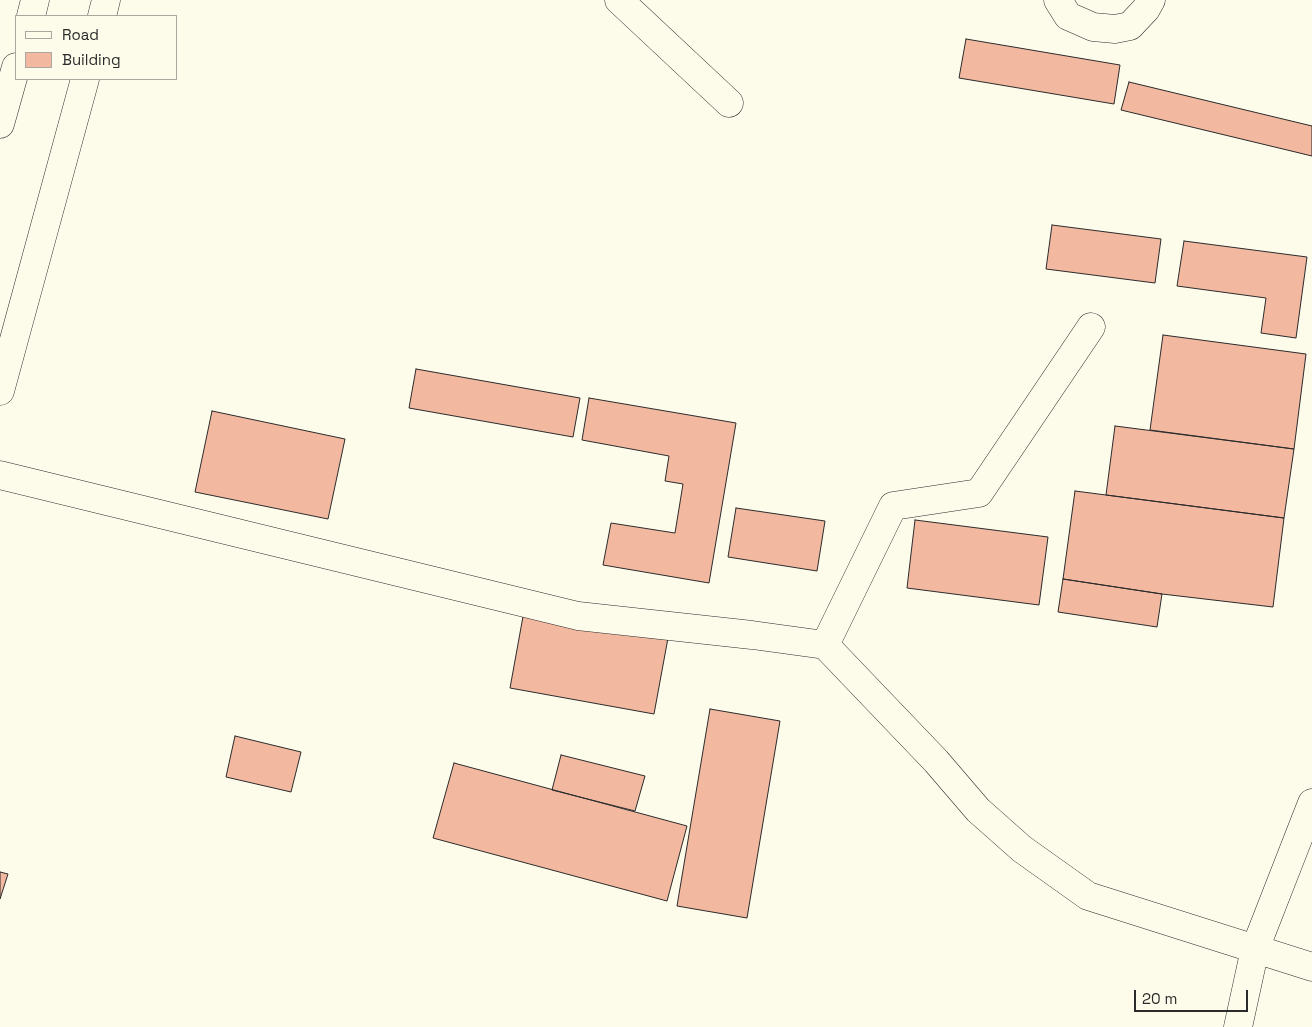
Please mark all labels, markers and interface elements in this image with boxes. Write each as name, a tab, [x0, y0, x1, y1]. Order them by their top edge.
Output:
legend	[15, 15, 178, 80]
text: Road	[62, 25, 99, 44]
text: Building	[62, 50, 121, 69]
scale bar	[1137, 980, 1251, 1012]
text: 20 m	[1142, 989, 1177, 1008]

